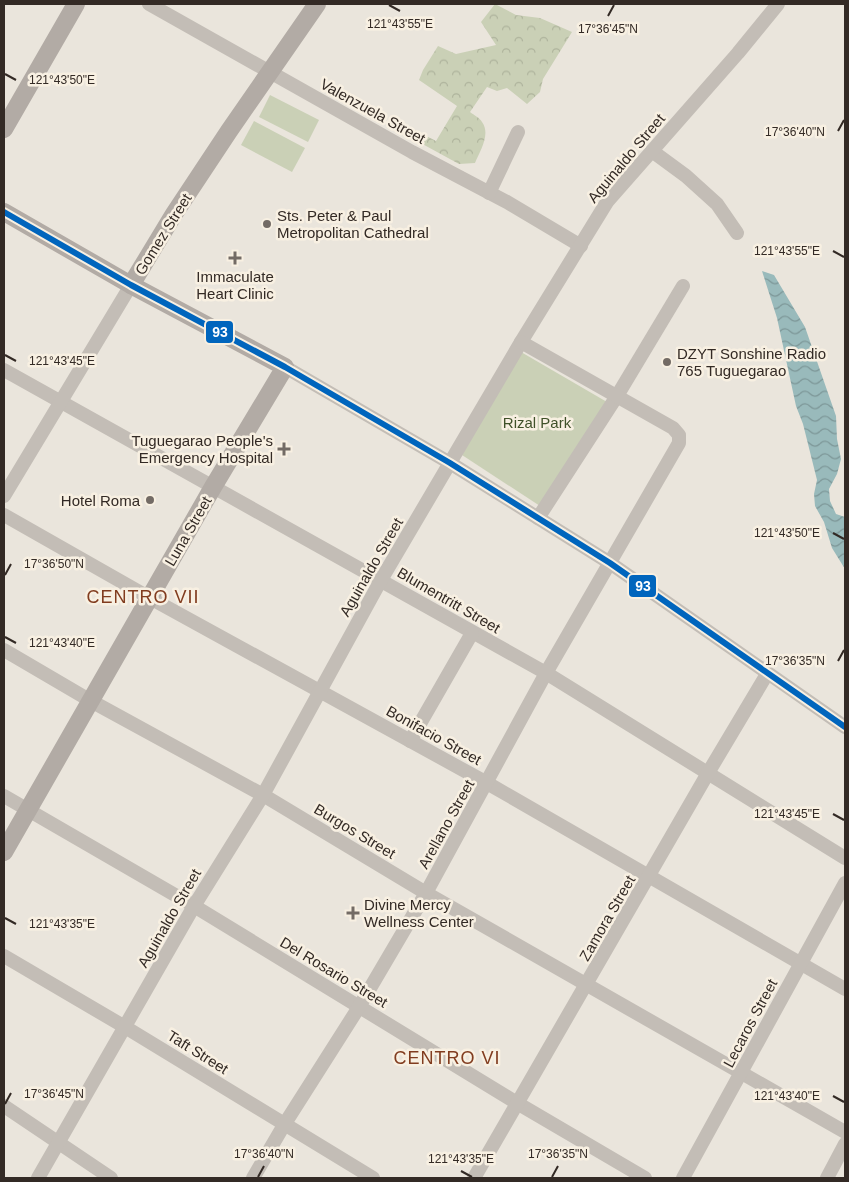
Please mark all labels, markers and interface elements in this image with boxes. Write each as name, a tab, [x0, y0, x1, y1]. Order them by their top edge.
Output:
text: 121°43'55"E	[367, 17, 433, 31]
text: 17°36'45"N	[578, 22, 638, 36]
text: 121°43'50"E	[29, 73, 95, 87]
street label: Valenzuela Street	[318, 75, 429, 147]
street label: Aguinaldo Street	[584, 109, 669, 206]
text: 17°36'40"N	[765, 125, 825, 139]
street label: Gomez Street	[131, 190, 195, 278]
place label: Sts. Peter & Paul Metropolitan Cathedral	[277, 207, 429, 241]
marker: Sts. Peter & Paul Metropolitan Cathedral	[261, 218, 273, 230]
text: 121°43'55"E	[754, 244, 820, 258]
marker: Immaculate Heart Clinic	[228, 251, 242, 265]
place label: Immaculate Heart Clinic	[196, 268, 274, 302]
line badge: 93	[205, 320, 234, 344]
text: 93	[212, 324, 228, 340]
place label: DZYT Sonshine Radio 765 Tuguegarao	[677, 345, 826, 379]
text: 121°43'45"E	[29, 354, 95, 368]
marker: DZYT Sonshine Radio 765 Tuguegarao	[661, 356, 673, 368]
park label: Rizal Park	[503, 414, 572, 431]
place label: Tuguegarao People's Emergency Hospital	[131, 432, 273, 466]
marker: Tuguegarao People's Emergency Hospital	[277, 442, 291, 456]
place label: Hotel Roma	[61, 492, 141, 509]
street label: Luna Street	[161, 492, 215, 569]
marker: Hotel Roma	[144, 494, 156, 506]
street label: Aguinaldo Street	[336, 514, 407, 619]
text: 121°43'50"E	[754, 526, 820, 540]
text: 17°36'50"N	[24, 557, 84, 571]
street label: Blumentritt Street	[395, 564, 504, 637]
line badge: 93	[628, 574, 657, 598]
text: 93	[635, 578, 651, 594]
district label: CENTRO VII	[86, 587, 200, 607]
text: 121°43'40"E	[29, 636, 95, 650]
text: 17°36'35"N	[765, 654, 825, 668]
street label: Bonifacio Street	[384, 702, 485, 769]
street label: Arellano Street	[415, 776, 478, 872]
street label: Burgos Street	[311, 800, 399, 862]
text: 121°43'45"E	[754, 807, 820, 821]
street label: Aguinaldo Street	[134, 865, 205, 970]
street label: Zamora Street	[576, 872, 639, 964]
place label: Divine Mercy Wellness Center	[364, 896, 474, 930]
marker: Divine Mercy Wellness Center	[346, 906, 360, 920]
text: 121°43'35"E	[29, 917, 95, 931]
street label: Del Rosario Street	[277, 933, 392, 1011]
street label: Lecaros Street	[720, 975, 781, 1070]
street label: Taft Street	[165, 1027, 232, 1078]
district label: CENTRO VI	[393, 1048, 501, 1068]
text: 17°36'45"N	[24, 1087, 84, 1101]
text: 121°43'40"E	[754, 1089, 820, 1103]
text: 17°36'40"N	[234, 1147, 294, 1161]
text: 17°36'35"N	[528, 1147, 588, 1161]
text: 121°43'35"E	[428, 1152, 494, 1166]

